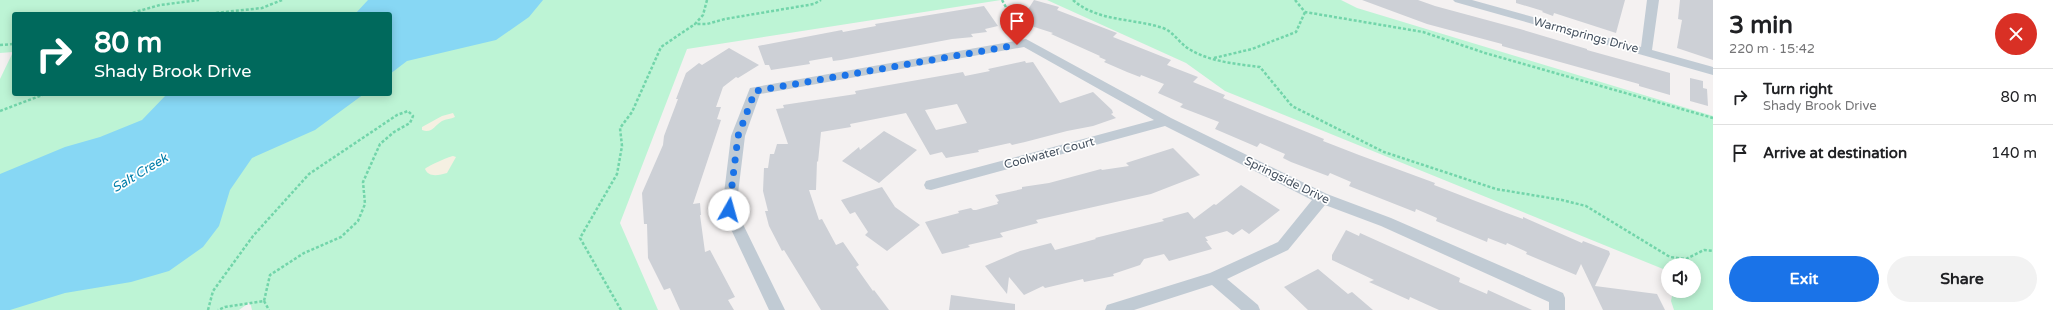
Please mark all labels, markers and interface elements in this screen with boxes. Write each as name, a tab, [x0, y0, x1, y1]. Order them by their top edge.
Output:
pin	[1000, 4, 1034, 45]
icon: arrive	[1006, 10, 1028, 32]
text: 3 min	[1729, 11, 1793, 40]
button: close	[1995, 13, 2037, 55]
street label: Warmsprings Drive	[1532, 14, 1640, 56]
text: 80 m	[94, 26, 162, 60]
icon: right	[28, 28, 80, 80]
text: 220 m · 15:42	[1729, 41, 1815, 57]
text: Shady Brook Drive	[94, 60, 251, 82]
text: Turn right	[1763, 80, 1833, 98]
icon: right	[1729, 86, 1751, 108]
text: 80 m	[2000, 88, 2037, 106]
text: Shady Brook Drive	[1763, 98, 1877, 114]
street label: Coolwater Court	[1002, 134, 1096, 172]
icon: arrive	[1729, 142, 1751, 164]
text: Arrive at destination	[1763, 144, 1907, 162]
text: 140 m	[1991, 144, 2037, 162]
water label: Salt Creek	[109, 150, 172, 196]
street label: Springside Drive	[1242, 153, 1332, 207]
position arrow	[708, 189, 750, 231]
button: Exit	[1729, 256, 1879, 302]
button: Share	[1887, 256, 2037, 302]
map controls	[1661, 258, 1701, 298]
button: sound	[1661, 258, 1701, 298]

